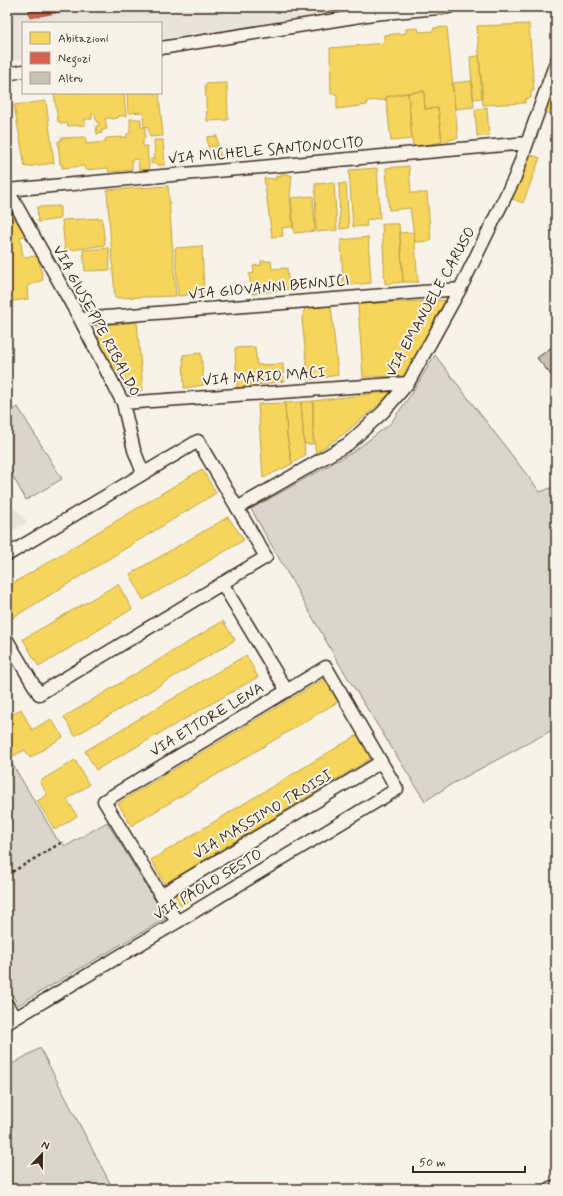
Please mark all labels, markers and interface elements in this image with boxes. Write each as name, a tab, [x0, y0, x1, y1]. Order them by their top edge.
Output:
legend	[22, 22, 162, 94]
text: Abitazioni	[58, 31, 109, 47]
text: Negozi	[58, 51, 91, 68]
text: Altro	[58, 71, 83, 87]
street label: VIA MICHELE SANTONOCITO	[167, 132, 365, 170]
street label: VIA EMANUELE CARUSO	[381, 223, 481, 381]
street label: VIA GIUSEPPE RIBALDO	[48, 242, 144, 400]
street label: VIA GIOVANNI BENNICI	[188, 271, 350, 305]
street label: VIA MARIO MACI	[202, 363, 326, 391]
street label: VIA ETTORE LENA	[146, 678, 268, 762]
street label: VIA MASSIMO TROISI	[190, 765, 337, 865]
street label: VIA PAOLO SESTO	[150, 845, 266, 925]
north arrow	[22, 1134, 62, 1174]
text: N	[39, 1138, 51, 1154]
scale bar	[413, 1148, 525, 1174]
text: 50 m	[419, 1155, 446, 1171]

